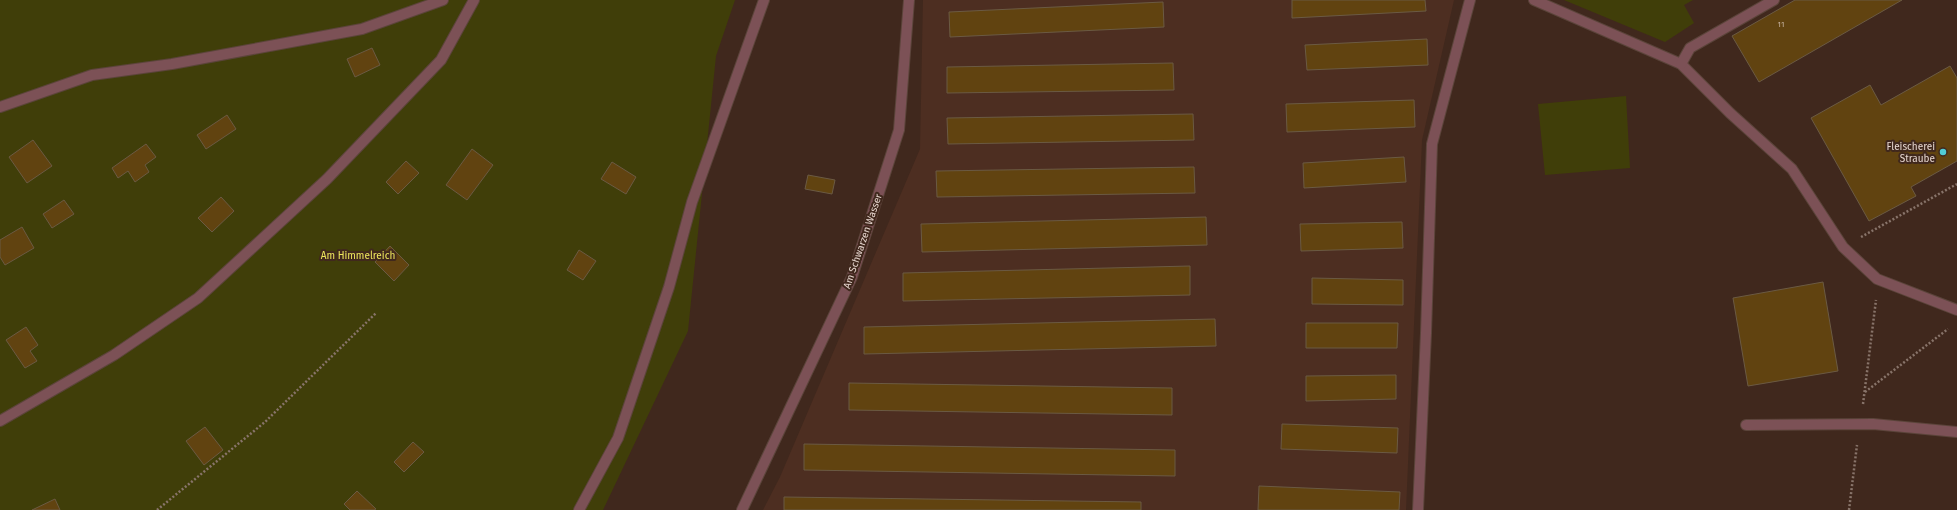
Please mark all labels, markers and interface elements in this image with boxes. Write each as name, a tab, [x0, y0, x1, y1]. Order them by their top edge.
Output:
house number: 11	[1778, 20, 1784, 29]
place label: Fleischerei Straube	[1886, 141, 1935, 165]
marker: Fleischerei Straube	[1938, 147, 1948, 157]
street label: Am Schwarzen Wasser	[841, 192, 885, 290]
park label: Am Himmelreich	[321, 250, 395, 262]

